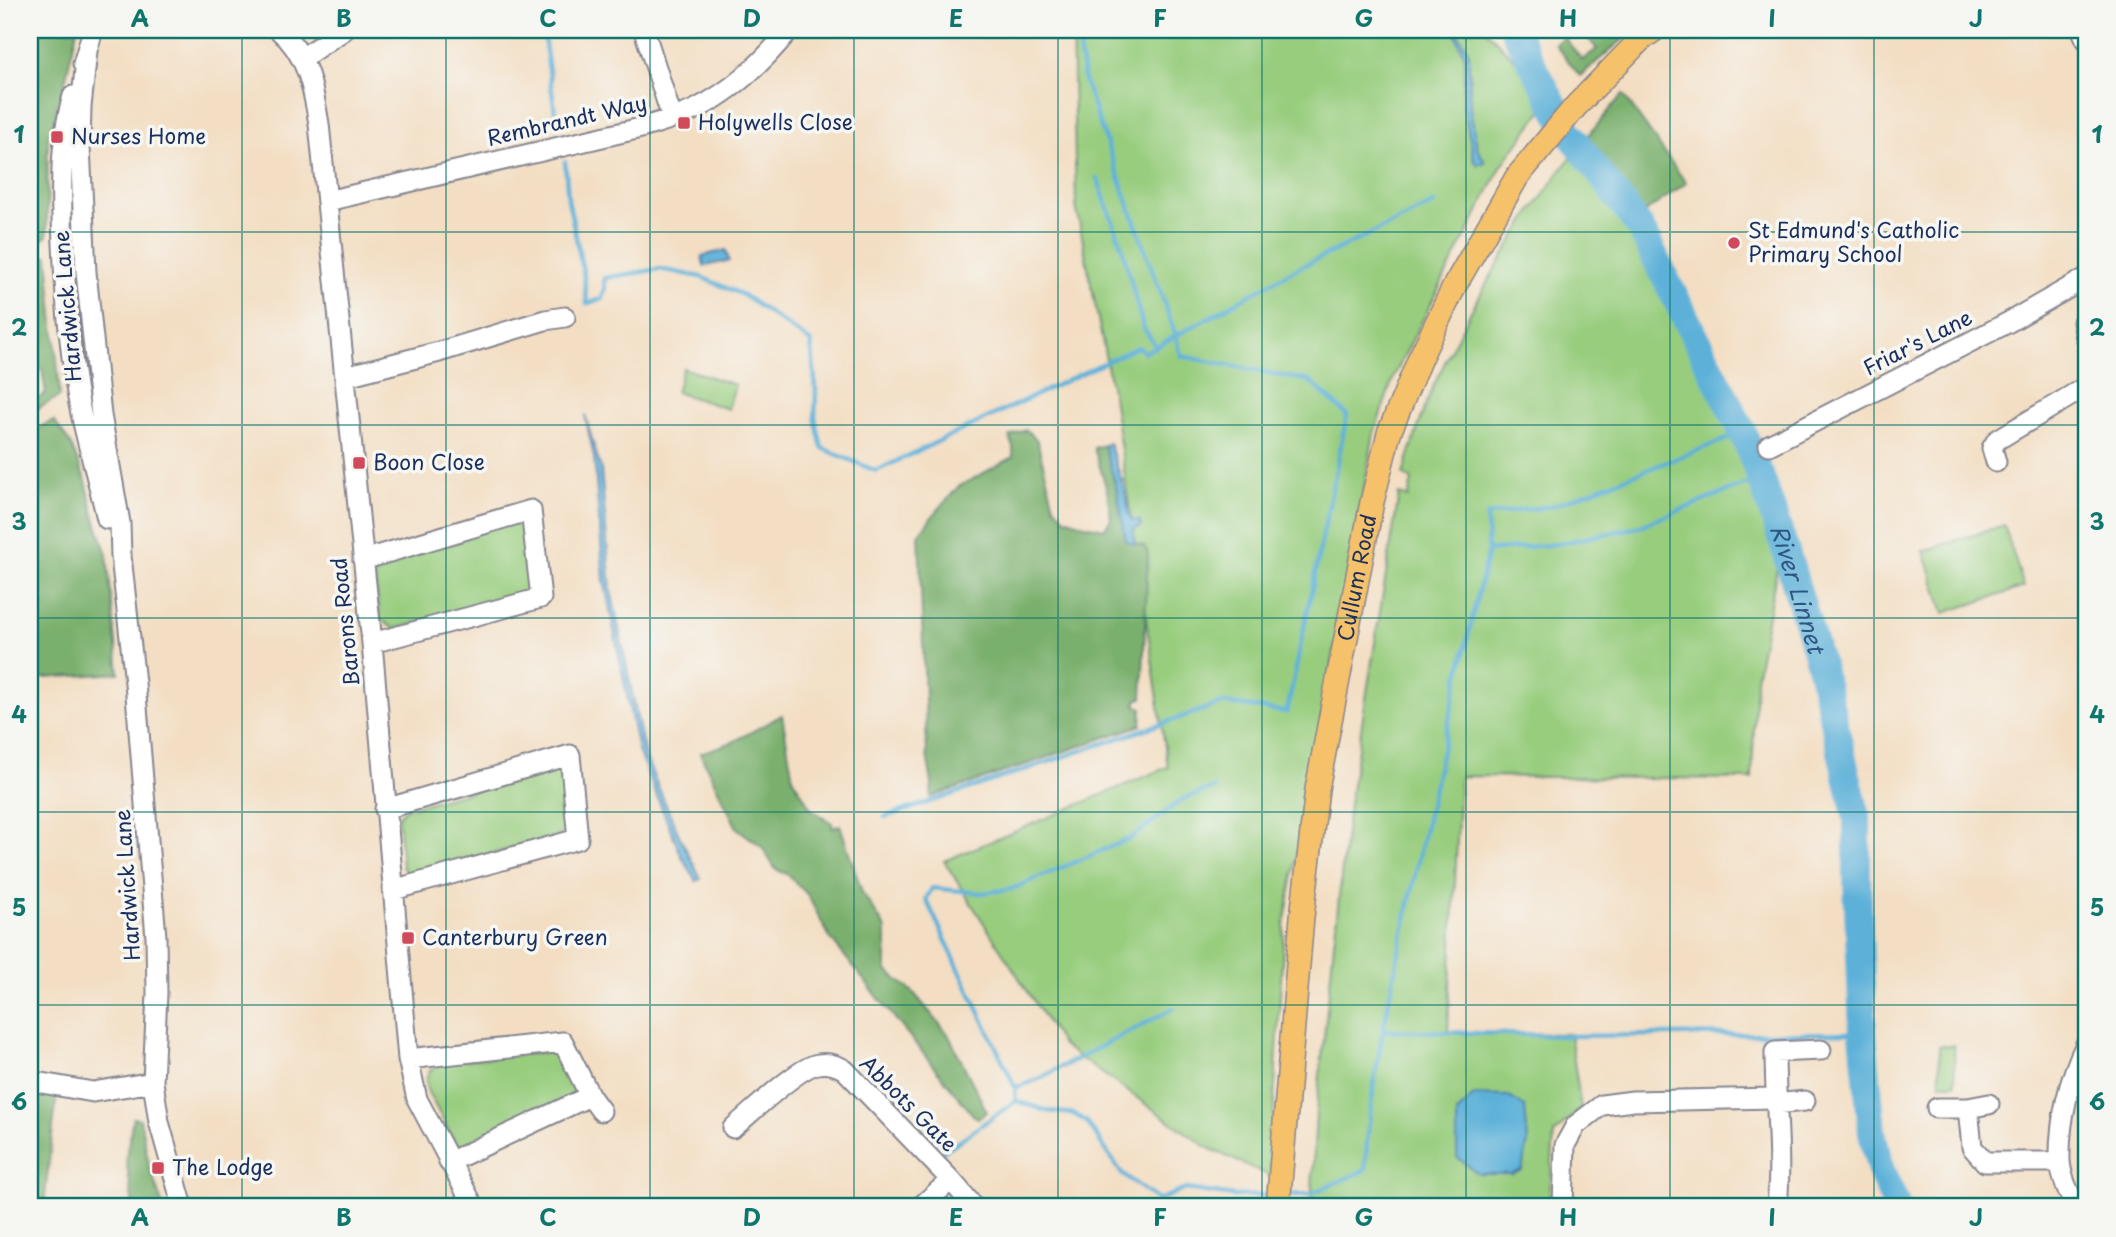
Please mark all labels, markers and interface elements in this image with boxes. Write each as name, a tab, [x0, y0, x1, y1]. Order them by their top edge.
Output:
text: A	[131, 0, 149, 35]
text: B	[336, 0, 352, 35]
text: C	[539, 0, 557, 35]
text: D	[743, 0, 761, 35]
text: E	[949, 0, 963, 35]
text: F	[1153, 0, 1167, 35]
text: G	[1355, 0, 1373, 35]
text: H	[1559, 0, 1577, 35]
text: I	[1768, 0, 1776, 35]
text: J	[1969, 0, 1983, 35]
street label: Rembrandt Way	[483, 85, 650, 153]
place label: Holywells Close	[698, 105, 853, 137]
marker: Holywells Close	[676, 115, 692, 131]
text: 1	[14, 116, 25, 151]
text: 1	[2092, 116, 2103, 151]
place label: Nurses Home	[71, 119, 206, 151]
marker: Nurses Home	[49, 129, 65, 145]
place label: St Edmund's Catholic Primary School	[1748, 213, 1959, 269]
street label: Hardwick Lane	[43, 229, 89, 383]
marker: St Edmund's Catholic Primary School	[1726, 235, 1742, 251]
street label: Friar's Lane	[1857, 300, 1977, 382]
text: 2	[11, 309, 27, 344]
text: 2	[2089, 309, 2105, 344]
place label: Boon Close	[373, 445, 485, 477]
marker: Boon Close	[351, 455, 367, 471]
text: 3	[11, 503, 27, 538]
text: 3	[2089, 503, 2105, 538]
street label: Cullum Road	[1328, 511, 1383, 644]
water label: River Linnet	[1762, 519, 1835, 660]
street label: Barons Road	[321, 556, 367, 688]
text: 4	[11, 696, 27, 731]
text: 4	[2089, 696, 2105, 731]
street label: Hardwick Lane	[105, 808, 147, 962]
text: 5	[12, 889, 26, 924]
text: 5	[2090, 889, 2104, 924]
place label: Canterbury Green	[422, 920, 608, 952]
marker: Canterbury Green	[400, 930, 416, 946]
street label: Abbots Gate	[854, 1047, 965, 1158]
text: 6	[11, 1083, 27, 1118]
text: 6	[2089, 1083, 2105, 1118]
place label: The Lodge	[172, 1150, 273, 1182]
marker: The Lodge	[150, 1160, 166, 1176]
text: A	[131, 1199, 149, 1234]
text: B	[336, 1199, 352, 1234]
text: C	[539, 1199, 557, 1234]
text: D	[743, 1199, 761, 1234]
text: E	[949, 1199, 963, 1234]
text: F	[1153, 1199, 1167, 1234]
text: G	[1355, 1199, 1373, 1234]
text: H	[1559, 1199, 1577, 1234]
text: I	[1768, 1199, 1776, 1234]
text: J	[1969, 1199, 1983, 1234]

